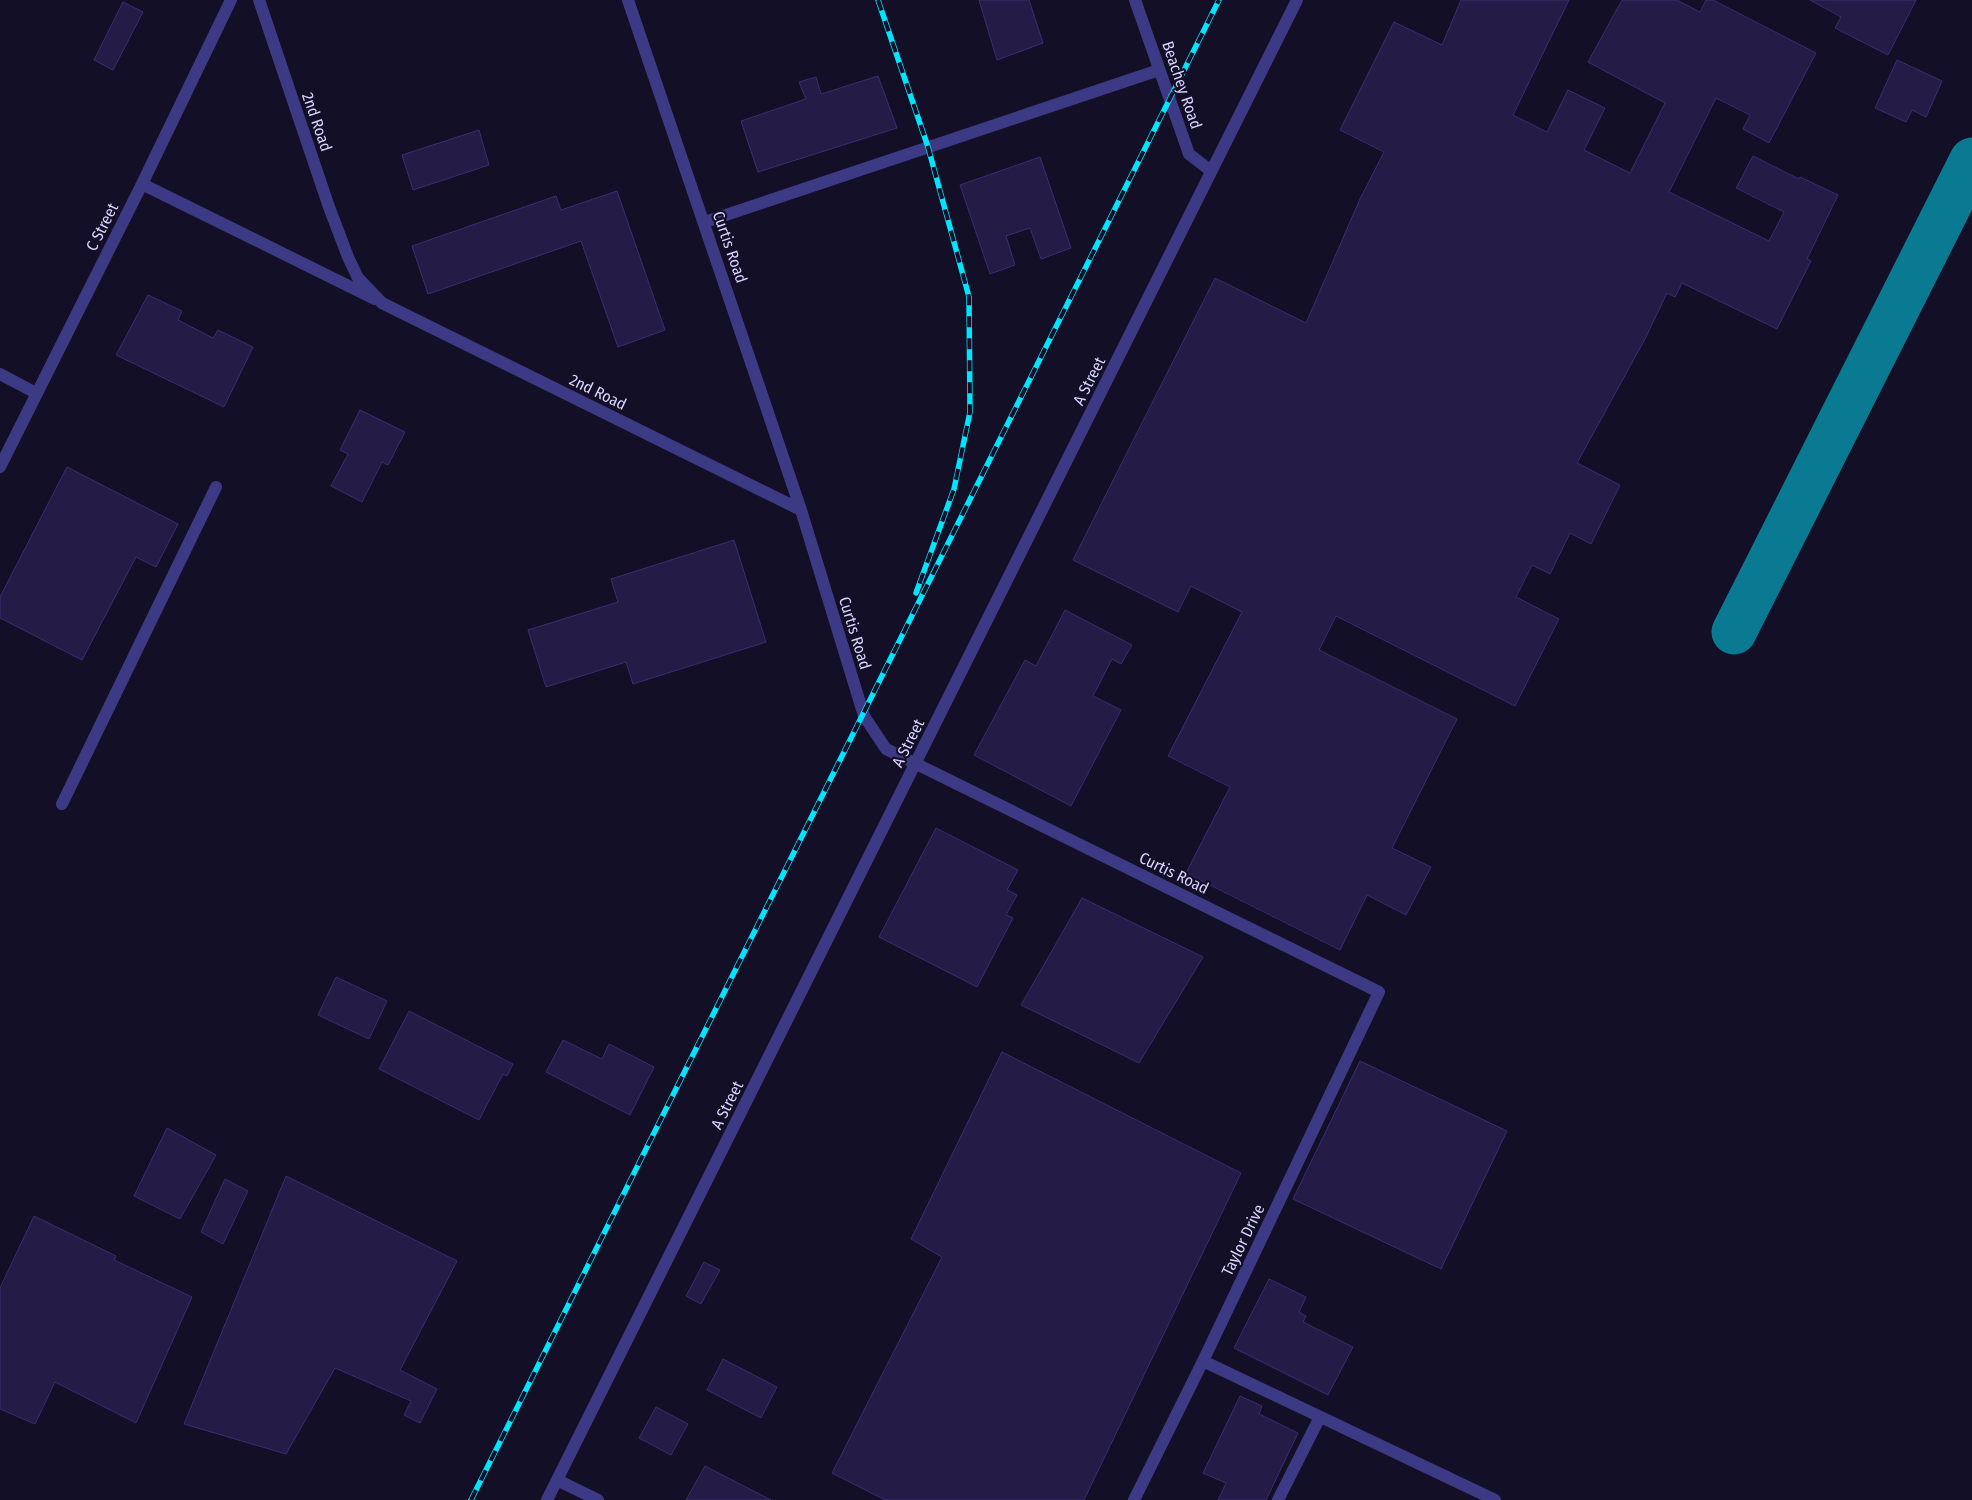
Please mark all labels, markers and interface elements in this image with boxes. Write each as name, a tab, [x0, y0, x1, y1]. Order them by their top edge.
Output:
street label: Beachey Road	[1158, 39, 1206, 131]
street label: 2nd Road	[298, 90, 336, 154]
street label: C Street	[82, 199, 122, 254]
street label: Curtis Road	[709, 209, 751, 285]
street label: A Street	[1069, 353, 1110, 408]
street label: 2nd Road	[566, 370, 630, 414]
street label: Curtis Road	[835, 594, 875, 672]
street label: A Street	[888, 715, 929, 770]
street label: Curtis Road	[1136, 848, 1212, 898]
street label: A Street	[707, 1077, 748, 1132]
street label: Taylor Drive	[1218, 1201, 1268, 1279]

